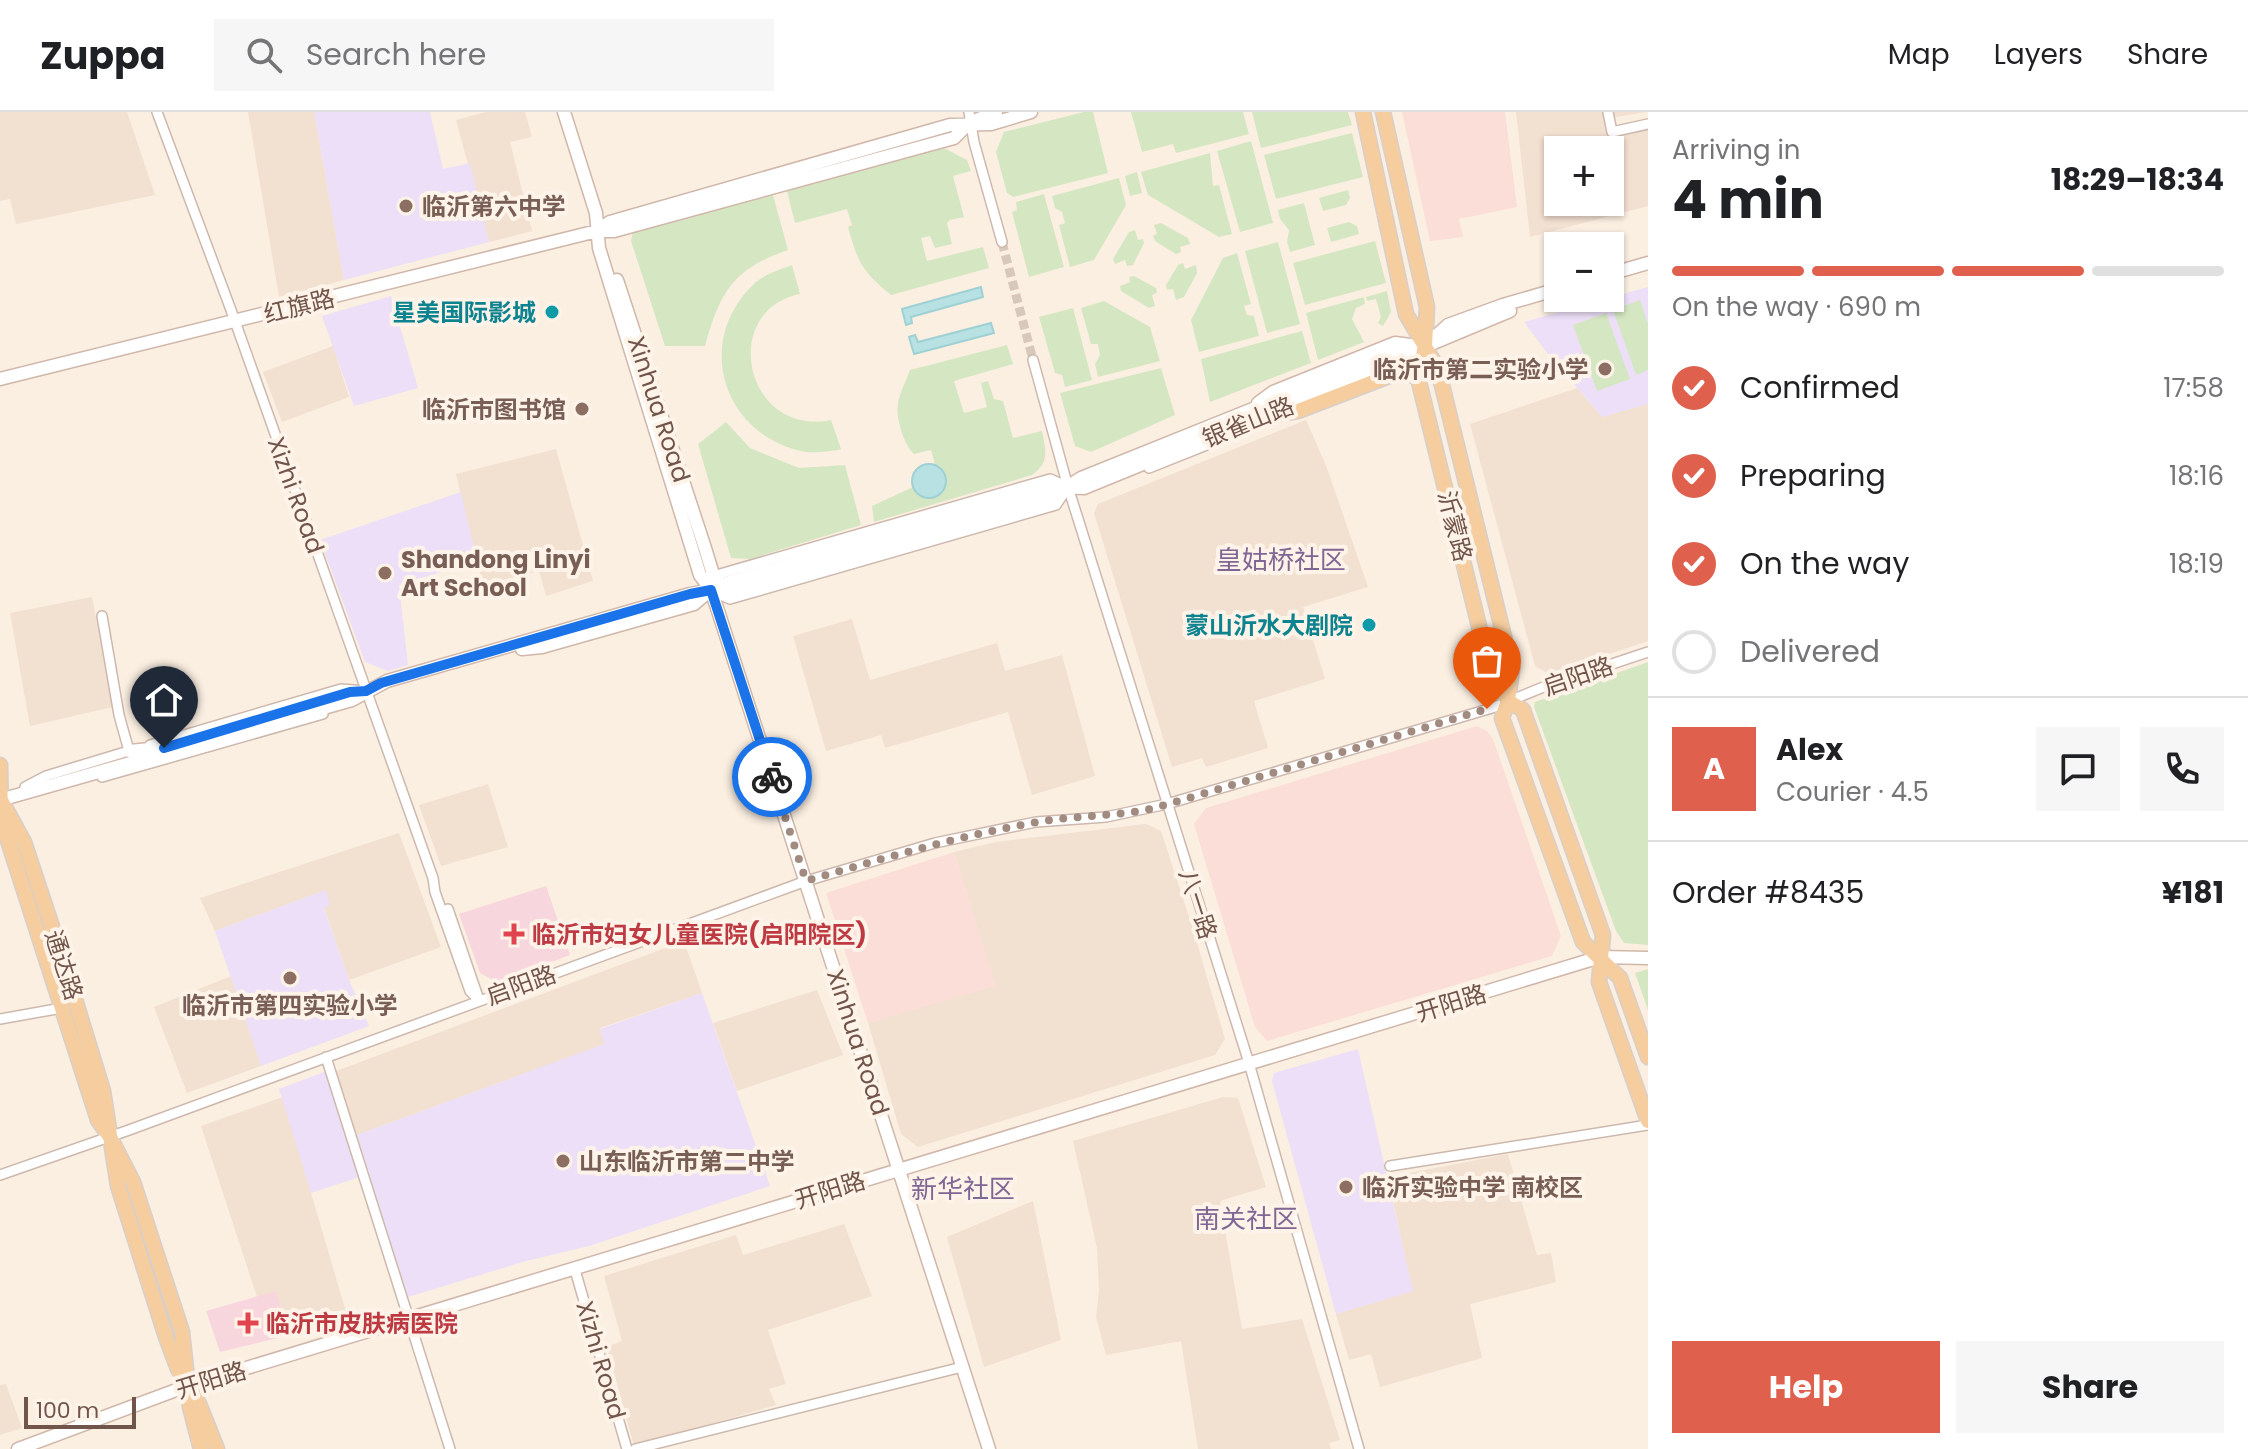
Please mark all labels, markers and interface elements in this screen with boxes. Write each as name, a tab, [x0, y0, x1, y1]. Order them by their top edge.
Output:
search box	[214, 19, 774, 91]
text: Zuppa	[40, 29, 166, 82]
icon: search	[242, 33, 286, 77]
text: Search here	[306, 33, 486, 76]
text: Map	[1888, 35, 1950, 74]
text: Layers	[1994, 35, 2083, 74]
text: Share	[2127, 35, 2208, 74]
text: Arriving in	[1672, 132, 1801, 168]
map controls	[1544, 136, 1624, 312]
button: +	[1544, 136, 1624, 216]
text: 18:29–18:34	[2051, 158, 2224, 201]
text: 4 min	[1672, 163, 1824, 236]
place label: 临沂第六中学	[422, 190, 566, 223]
marker: 临沂第六中学	[397, 197, 415, 215]
button: −	[1544, 232, 1624, 312]
street label: 红旗路	[260, 281, 338, 331]
text: On the way · 690 m	[1672, 289, 1921, 325]
place label: 星美国际影城	[392, 296, 536, 329]
marker: 星美国际影城	[543, 303, 561, 321]
street label: Xinhua Road	[620, 332, 698, 486]
place label: 临沂市第二实验小学	[1373, 353, 1589, 386]
marker: 临沂市第二实验小学	[1596, 360, 1614, 378]
icon: check	[1672, 366, 1716, 410]
text: Confirmed	[1740, 366, 1900, 409]
text: 17:58	[2163, 370, 2224, 406]
street label: 银雀山路	[1197, 389, 1299, 455]
place label: 临沂市图书馆	[422, 393, 566, 426]
marker: 临沂市图书馆	[573, 400, 591, 418]
street label: Xizhi Road	[260, 432, 332, 558]
icon: check	[1672, 454, 1716, 498]
text: Preparing	[1740, 454, 1886, 497]
text: 18:16	[2169, 458, 2224, 494]
street label: 沂蒙路	[1430, 487, 1480, 565]
district label: 皇姑桥社区	[1216, 542, 1346, 578]
icon: check	[1672, 542, 1716, 586]
text: On the way	[1740, 542, 1909, 585]
place label: Shandong Linyi Art School	[401, 543, 591, 604]
text: 18:19	[2169, 546, 2224, 582]
marker: Shandong Linyi Art School	[376, 564, 394, 582]
place label: 蒙山沂水大剧院	[1185, 609, 1353, 642]
marker: 蒙山沂水大剧院	[1360, 616, 1378, 634]
pin	[1453, 627, 1521, 709]
text: Delivered	[1740, 630, 1880, 673]
icon: bag	[1465, 639, 1509, 683]
street label: 启阳路	[1539, 649, 1617, 703]
pin	[130, 666, 198, 748]
icon: home	[142, 678, 186, 722]
button: chat	[2036, 727, 2120, 811]
button: phone	[2140, 727, 2224, 811]
text: Alex	[1776, 728, 1843, 771]
courier	[732, 737, 812, 817]
text: A	[1703, 747, 1725, 790]
icon: bike	[750, 755, 794, 799]
text: Courier · 4.5	[1776, 774, 1929, 810]
street label: 八一路	[1171, 865, 1225, 943]
text: Order #8435	[1672, 871, 1864, 914]
text: ¥181	[2162, 871, 2224, 914]
place label: 临沂市妇女儿童医院(启阳院区)	[532, 918, 867, 951]
marker: 临沂市妇女儿童医院(启阳院区)	[503, 923, 525, 945]
street label: 通达路	[37, 926, 91, 1004]
street label: 启阳路	[482, 957, 560, 1013]
street label: Xinhua Road	[819, 965, 897, 1119]
marker: 临沂市第四实验小学	[281, 969, 299, 987]
street label: 开阳路	[1412, 977, 1490, 1029]
place label: 临沂市第四实验小学	[182, 989, 398, 1022]
place label: 山东临沂市第二中学	[579, 1145, 795, 1178]
marker: 山东临沂市第二中学	[554, 1152, 572, 1170]
street label: 开阳路	[791, 1164, 869, 1216]
district label: 新华社区	[911, 1171, 1015, 1207]
place label: 临沂实验中学 南校区	[1362, 1171, 1583, 1204]
marker: 临沂实验中学 南校区	[1337, 1178, 1355, 1196]
district label: 南关社区	[1194, 1201, 1298, 1237]
street label: Xizhi Road	[568, 1297, 634, 1423]
place label: 临沂市皮肤病医院	[266, 1307, 458, 1340]
marker: 临沂市皮肤病医院	[237, 1312, 259, 1334]
button: Help	[1672, 1341, 1940, 1433]
button: Share	[1956, 1341, 2224, 1433]
street label: 开阳路	[172, 1354, 250, 1406]
scale bar	[24, 1393, 136, 1429]
text: 100 m	[36, 1395, 99, 1426]

